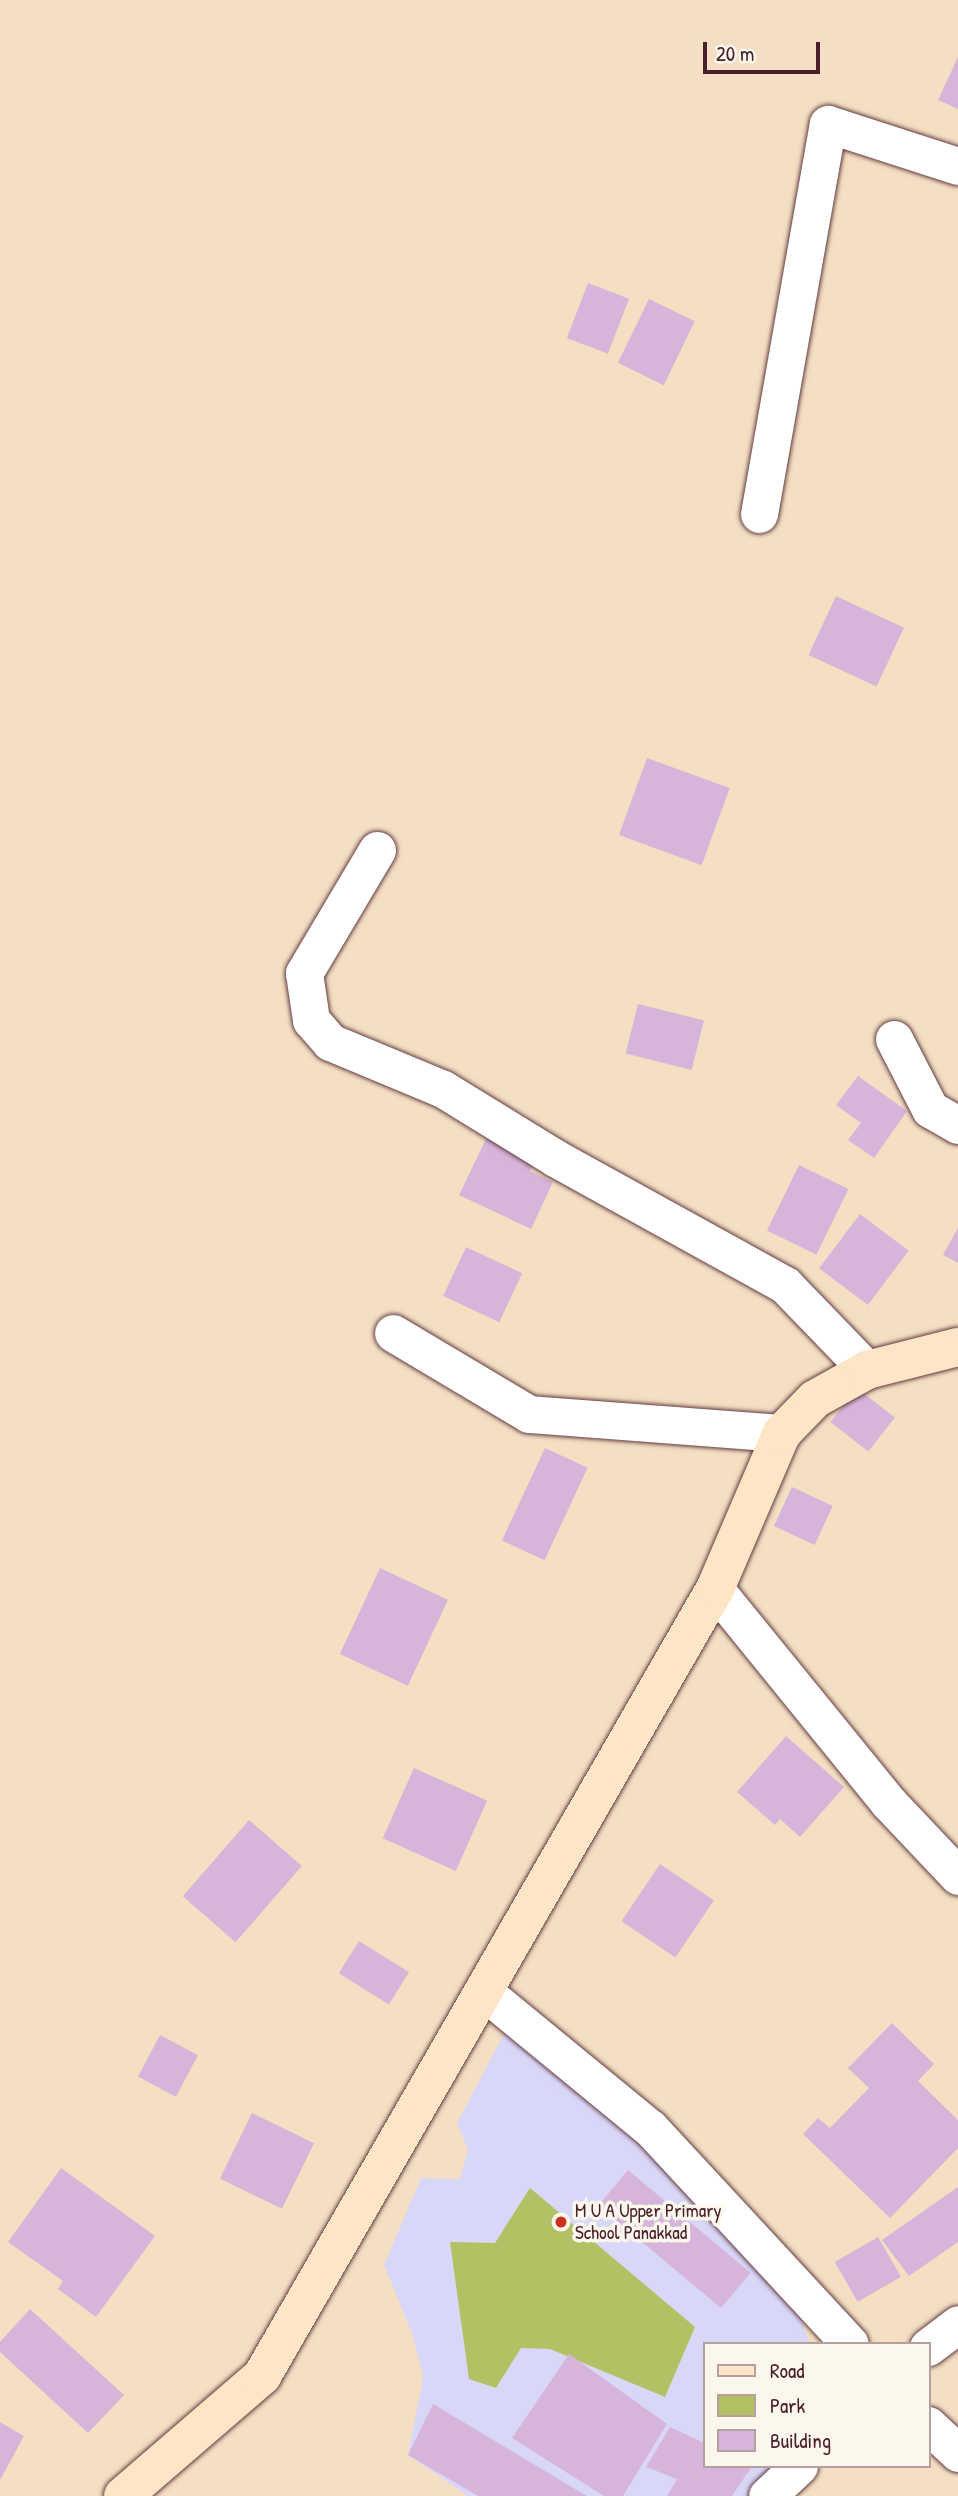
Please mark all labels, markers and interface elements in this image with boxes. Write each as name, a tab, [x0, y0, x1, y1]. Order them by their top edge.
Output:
scale bar	[706, 28, 823, 72]
text: 20 m	[716, 39, 754, 68]
place label: M U A Upper Primary School Panakkad	[575, 2200, 722, 2244]
marker: M U A Upper Primary School Panakkad	[553, 2214, 569, 2230]
legend	[702, 2342, 930, 2468]
text: Road	[770, 2356, 804, 2385]
text: Park	[770, 2391, 805, 2420]
text: Building	[770, 2426, 831, 2455]

